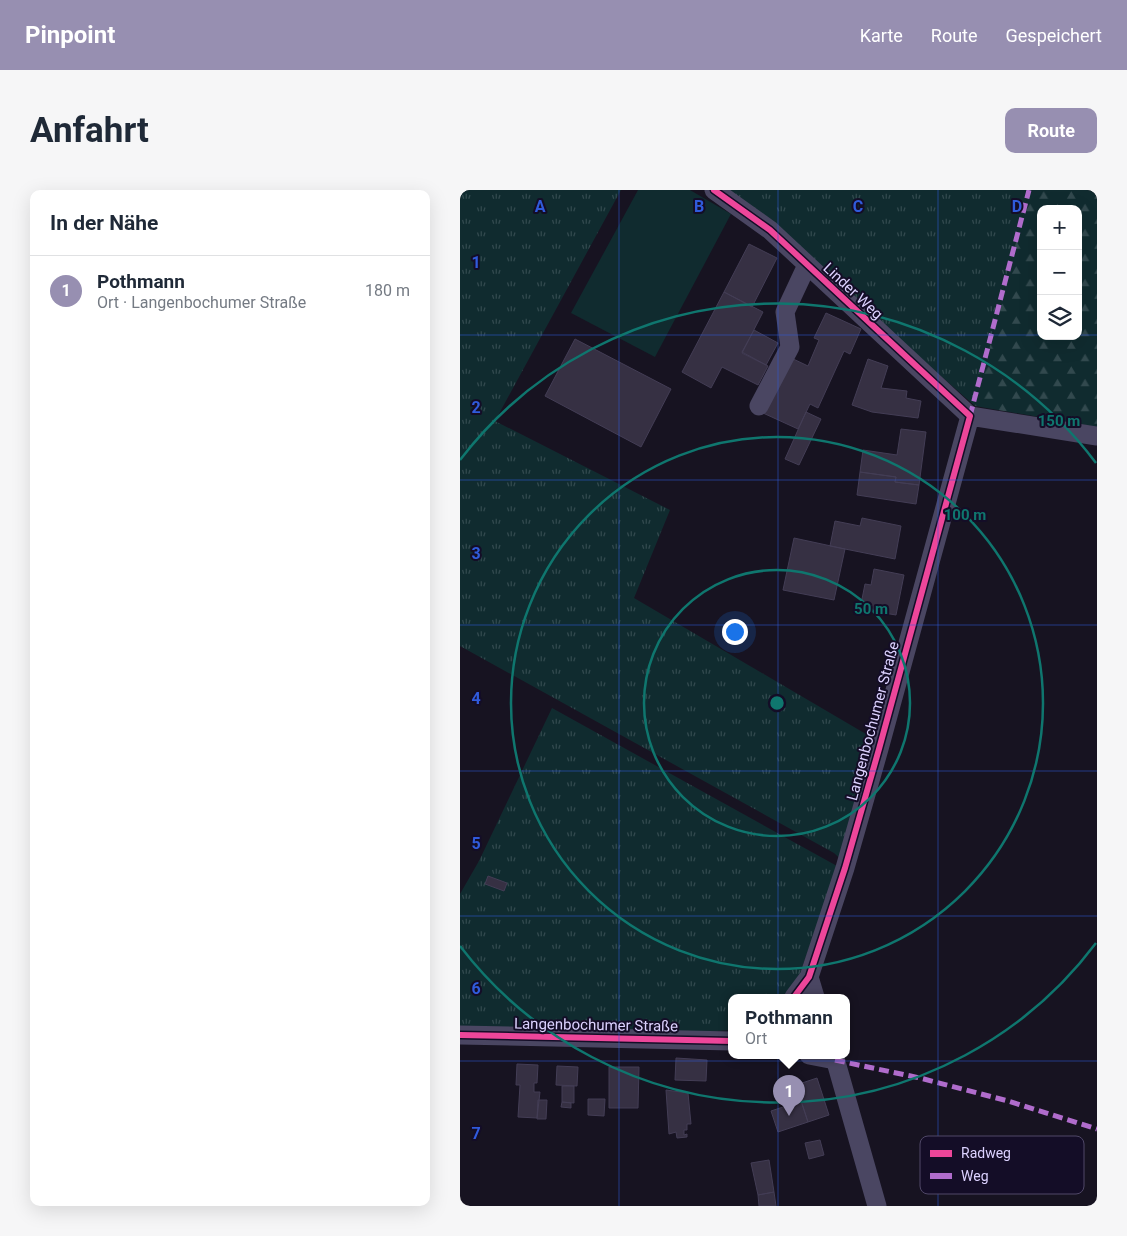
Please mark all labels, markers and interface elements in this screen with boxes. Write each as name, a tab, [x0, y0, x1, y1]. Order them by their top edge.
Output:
text: Pinpoint	[25, 21, 115, 49]
text: Karte	[860, 25, 903, 46]
text: Route	[931, 25, 978, 46]
text: Gespeichert	[1006, 25, 1102, 46]
button: Route	[1005, 108, 1097, 153]
text: Anfahrt	[30, 110, 149, 151]
text: A	[535, 197, 546, 216]
text: B	[694, 197, 704, 216]
text: C	[853, 197, 863, 216]
text: D	[1012, 197, 1022, 216]
map controls	[1037, 205, 1082, 340]
button: +	[1037, 205, 1082, 250]
text: In der Nähe	[50, 211, 158, 235]
button: −	[1037, 250, 1082, 295]
text: 1	[471, 253, 481, 272]
street label: Linder Weg	[820, 259, 886, 323]
text: Pothmann	[97, 270, 185, 293]
text: 1	[61, 281, 71, 300]
text: 180 m	[365, 281, 410, 300]
text: Ort · Langenbochumer Straße	[97, 293, 306, 312]
button: layers	[1037, 295, 1082, 340]
text: 2	[471, 398, 481, 417]
text: 150 m	[1038, 412, 1080, 430]
text: 100 m	[944, 506, 986, 524]
text: 3	[471, 544, 481, 563]
text: 50 m	[854, 600, 888, 618]
your location	[722, 619, 748, 645]
street label: Langenbochumer Straße	[843, 639, 903, 803]
text: 4	[471, 689, 481, 708]
centre of rings	[768, 694, 786, 712]
text: 5	[471, 834, 481, 853]
text: 6	[471, 979, 481, 998]
popup	[728, 994, 850, 1059]
text: Pothmann	[745, 1006, 833, 1029]
street label: Langenbochumer Straße	[514, 1015, 678, 1035]
text: Ort	[745, 1029, 767, 1048]
pin: 1	[773, 1075, 805, 1116]
text: 7	[471, 1124, 481, 1143]
legend	[920, 1136, 1084, 1194]
text: Radweg	[961, 1145, 1011, 1161]
text: Weg	[961, 1168, 989, 1184]

